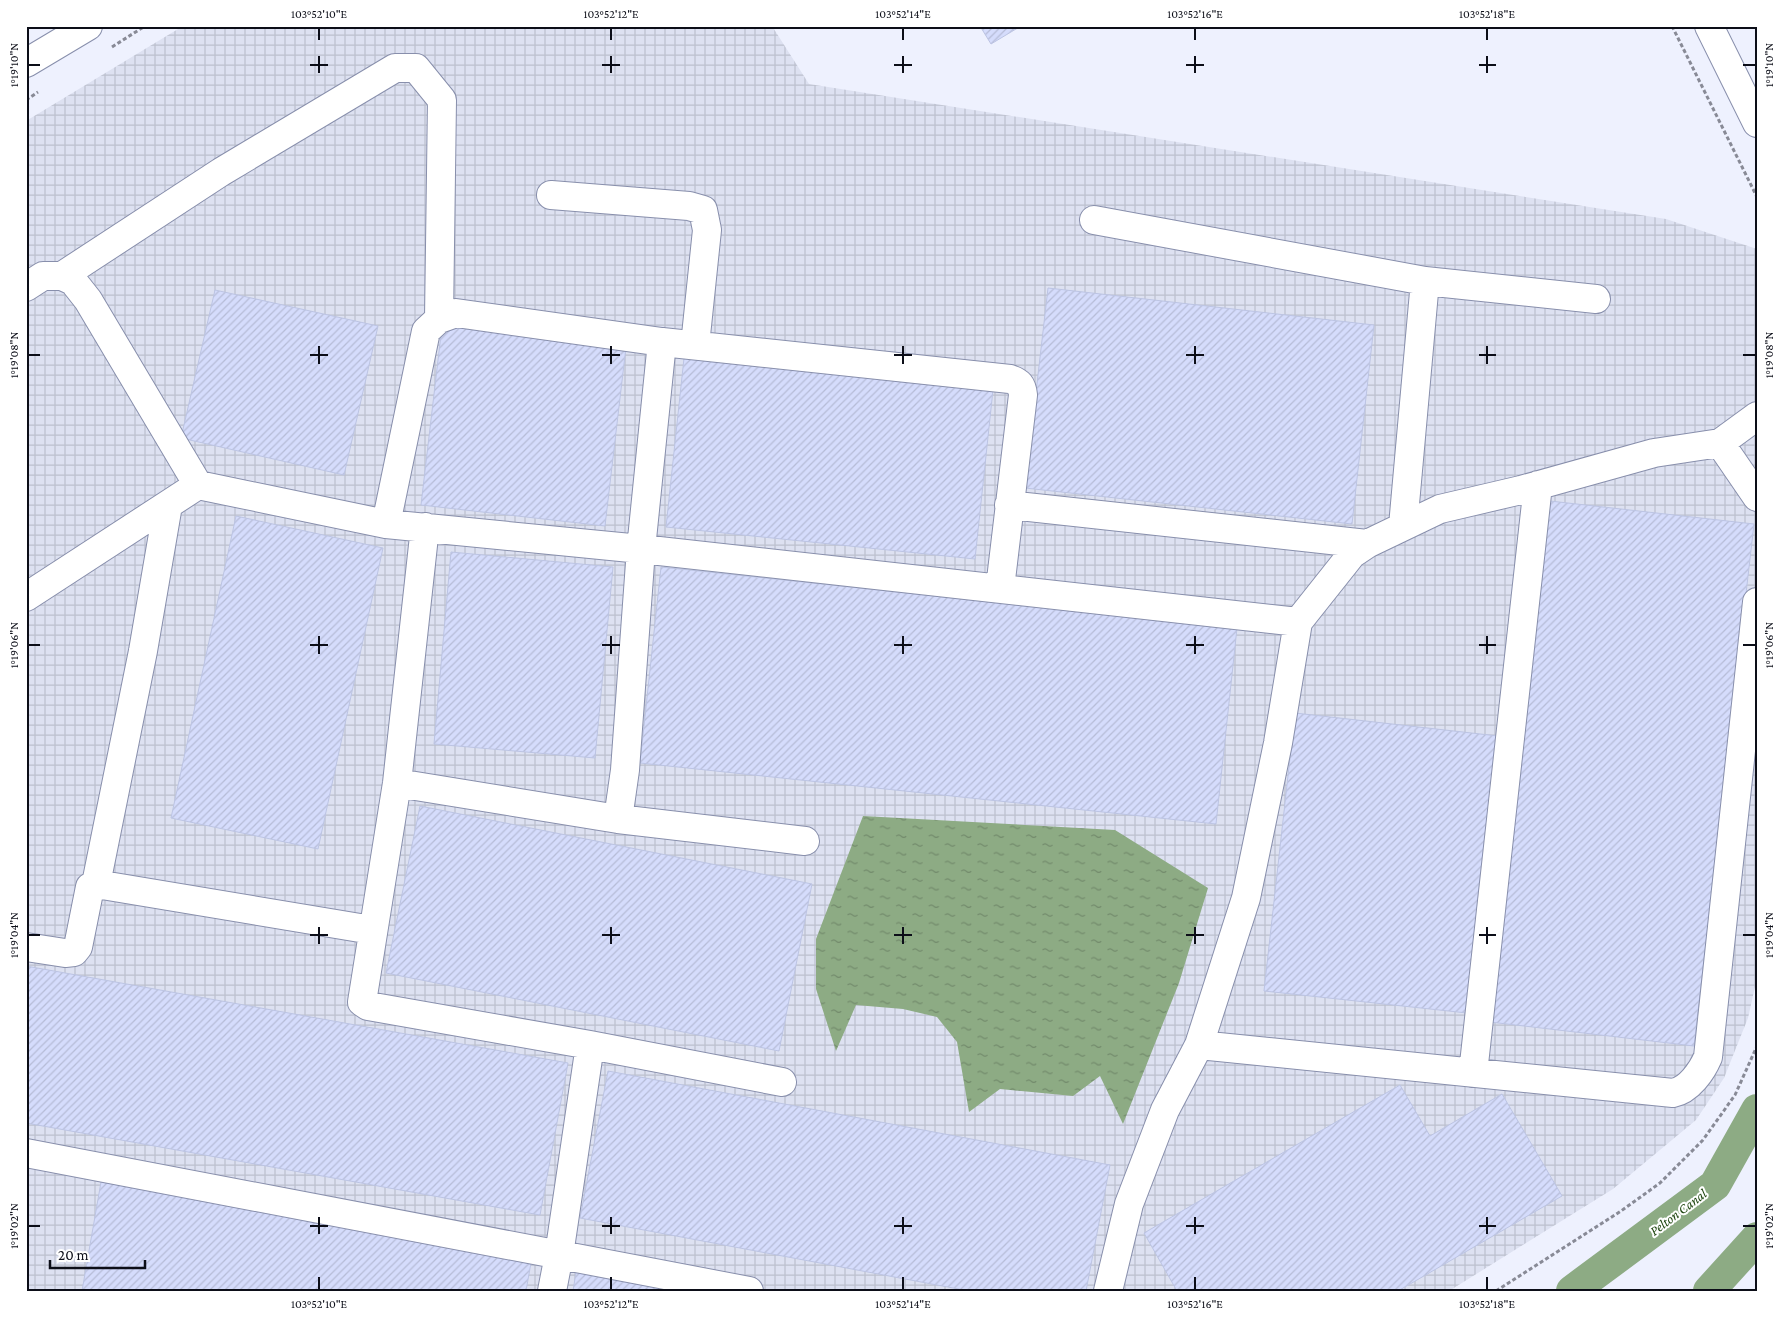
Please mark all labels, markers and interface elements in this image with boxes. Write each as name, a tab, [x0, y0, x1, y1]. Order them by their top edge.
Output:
text: 103°52'10"E	[291, 7, 348, 21]
text: 103°52'12"E	[583, 7, 639, 21]
text: 103°52'14"E	[875, 7, 931, 21]
text: 103°52'16"E	[1167, 7, 1223, 21]
text: 103°52'18"E	[1459, 7, 1515, 21]
text: 1°19'10"N	[7, 43, 21, 87]
text: 1°19'10"N	[1762, 43, 1776, 87]
text: 1°19'08"N	[7, 332, 21, 378]
text: 1°19'08"N	[1762, 332, 1776, 378]
text: 1°19'06"N	[7, 622, 21, 668]
text: 1°19'06"N	[1762, 622, 1776, 668]
text: 1°19'04"N	[7, 912, 21, 958]
text: 1°19'04"N	[1762, 912, 1776, 958]
water label: Pelton Canal	[1646, 1185, 1710, 1239]
text: 1°19'02"N	[7, 1203, 21, 1249]
text: 1°19'02"N	[1762, 1203, 1776, 1249]
scale bar	[50, 1237, 145, 1269]
text: 20 m	[58, 1247, 89, 1263]
text: 103°52'10"E	[291, 1297, 348, 1311]
text: 103°52'12"E	[583, 1297, 639, 1311]
text: 103°52'14"E	[875, 1297, 931, 1311]
text: 103°52'16"E	[1167, 1297, 1223, 1311]
text: 103°52'18"E	[1459, 1297, 1515, 1311]

